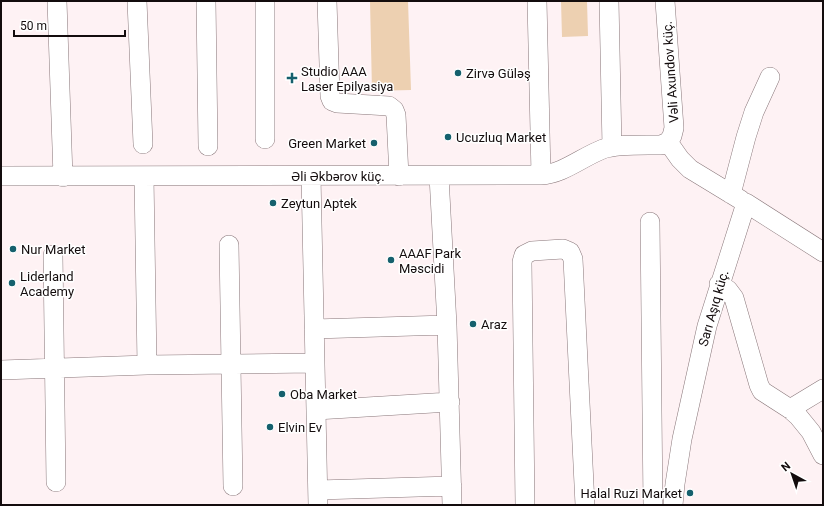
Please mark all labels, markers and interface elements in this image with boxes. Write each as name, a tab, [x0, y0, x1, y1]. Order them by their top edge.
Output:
scale bar	[14, 12, 125, 38]
text: 50 m	[20, 19, 47, 33]
street label: Vəli Axundov küç.	[659, 21, 682, 123]
place label: Studio AAA Laser Epilyasiya	[301, 64, 393, 94]
place label: Zirvə Güləş	[466, 66, 531, 81]
marker: Zirvə Güləş	[453, 68, 463, 78]
marker: Studio AAA Laser Epilyasiya	[286, 72, 298, 84]
place label: Ucuzluq Market	[456, 130, 546, 145]
marker: Ucuzluq Market	[443, 132, 453, 142]
place label: Green Market	[288, 136, 366, 151]
marker: Green Market	[369, 138, 379, 148]
street label: Əli Əkbərov küç.	[291, 169, 385, 184]
place label: Zeytun Aptek	[281, 196, 357, 211]
marker: Zeytun Aptek	[268, 198, 278, 208]
place label: Nur Market	[21, 242, 86, 257]
marker: Nur Market	[8, 244, 18, 254]
place label: AAAF Park Məscidi	[399, 246, 461, 276]
marker: AAAF Park Məscidi	[386, 255, 396, 265]
street label: Sarı Aşıq küç.	[695, 268, 732, 348]
place label: Liderland Academy	[20, 269, 74, 299]
marker: Liderland Academy	[7, 278, 17, 288]
place label: Araz	[481, 317, 508, 332]
marker: Araz	[468, 319, 478, 329]
place label: Oba Market	[290, 387, 357, 402]
marker: Oba Market	[277, 389, 287, 399]
place label: Elvin Ev	[278, 420, 323, 435]
marker: Elvin Ev	[265, 422, 275, 432]
north arrow	[772, 454, 812, 494]
text: N	[779, 459, 793, 474]
place label: Halal Ruzi Market	[581, 486, 682, 501]
marker: Halal Ruzi Market	[685, 488, 695, 498]

